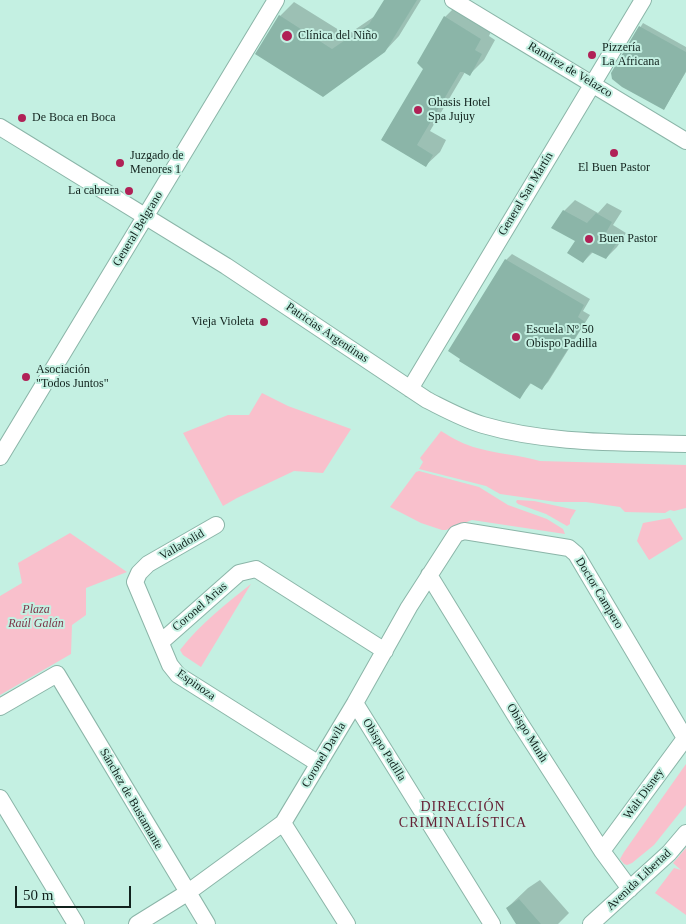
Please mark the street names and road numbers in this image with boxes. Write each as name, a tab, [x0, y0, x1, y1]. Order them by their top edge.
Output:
street label: Ramírez de Velazco	[525, 39, 615, 101]
street label: General San Martín	[495, 150, 557, 238]
street label: General Belgrano	[110, 189, 166, 269]
street label: Patricias Argentinas	[283, 300, 371, 366]
street label: Valladolid	[157, 526, 207, 564]
street label: Doctor Campero	[572, 555, 626, 631]
street label: Coronel Arias	[170, 579, 230, 635]
street label: Espinoza	[174, 666, 218, 704]
street label: Obispo Munh	[503, 701, 551, 765]
street label: Obispo Padilla	[359, 716, 409, 784]
street label: Coronel Davila	[299, 720, 349, 790]
street label: Sánchez de Bustamante	[96, 746, 166, 852]
street label: Walt Disney	[621, 766, 667, 822]
street label: Avenida Libertad	[604, 846, 674, 914]

